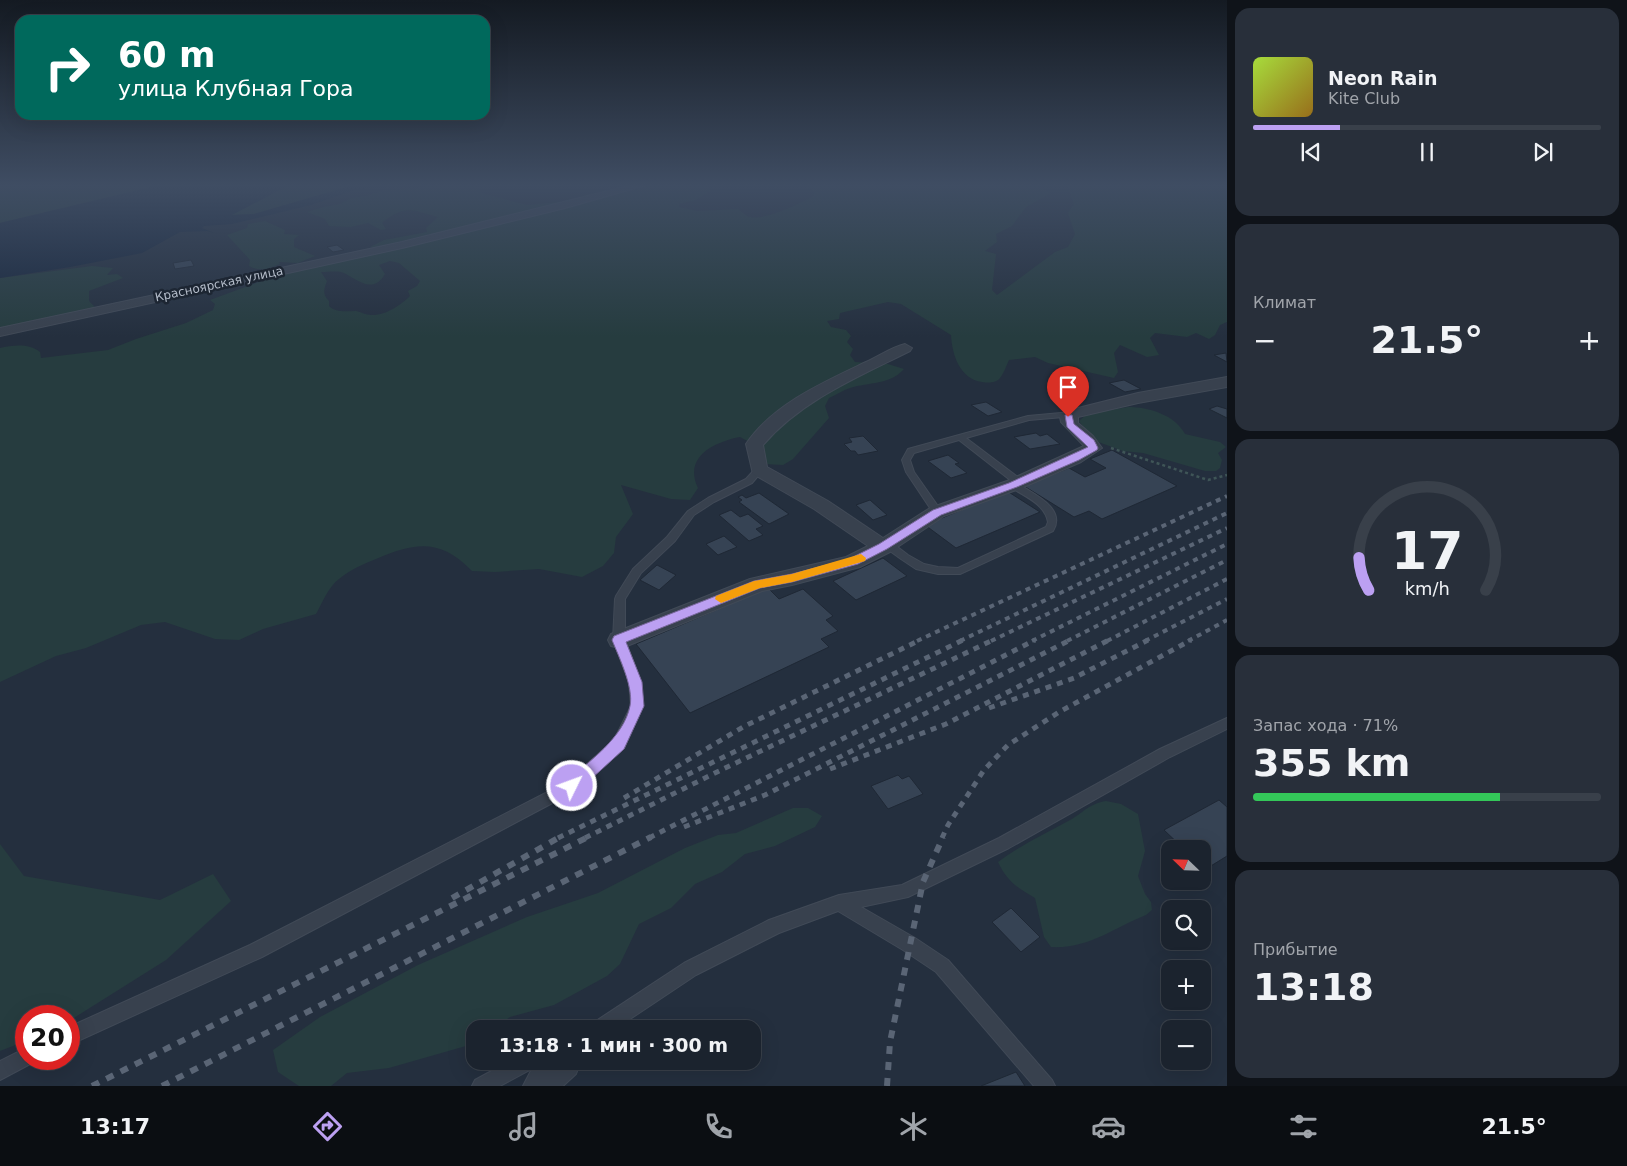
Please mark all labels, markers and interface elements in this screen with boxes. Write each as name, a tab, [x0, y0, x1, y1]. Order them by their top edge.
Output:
icon: right	[35, 35, 100, 100]
text: 60 m	[118, 35, 215, 75]
text: Neon Rain	[1328, 67, 1437, 89]
text: улица Клубная Гора	[118, 76, 354, 101]
text: Kite Club	[1328, 89, 1400, 108]
icon: previous	[1297, 138, 1325, 166]
icon: pause	[1413, 138, 1441, 166]
icon: next	[1529, 138, 1557, 166]
street label: Красноярская улица	[154, 264, 284, 304]
text: Климат	[1253, 293, 1316, 312]
text: 21.5°	[1371, 318, 1483, 362]
text: −	[1253, 324, 1276, 357]
text: +	[1578, 324, 1601, 357]
pin	[1047, 366, 1089, 417]
icon: arrive	[1054, 373, 1082, 401]
text: 17	[1391, 521, 1463, 581]
text: km/h	[1404, 578, 1450, 599]
text: Запас хода · 71%	[1253, 716, 1398, 735]
text: 355 km	[1253, 741, 1410, 785]
position arrow	[545, 759, 597, 811]
north arrow	[1161, 840, 1211, 890]
map controls	[1161, 840, 1211, 1070]
button: search	[1161, 900, 1211, 950]
text: Прибытие	[1253, 940, 1338, 959]
button: +	[1161, 960, 1211, 1010]
text: 13:18	[1253, 965, 1374, 1009]
speed limit sign: 20	[15, 1005, 80, 1070]
button: −	[1161, 1020, 1211, 1070]
text: 13:18 · 1 мин · 300 m	[499, 1034, 728, 1056]
icon: directions	[310, 1109, 345, 1144]
icon: music	[506, 1109, 541, 1144]
icon: phone	[701, 1109, 736, 1144]
icon: climate	[896, 1109, 931, 1144]
icon: car	[1091, 1109, 1126, 1144]
icon: filters	[1286, 1109, 1321, 1144]
text: 13:17	[80, 1114, 150, 1139]
text: 21.5°	[1482, 1114, 1547, 1139]

